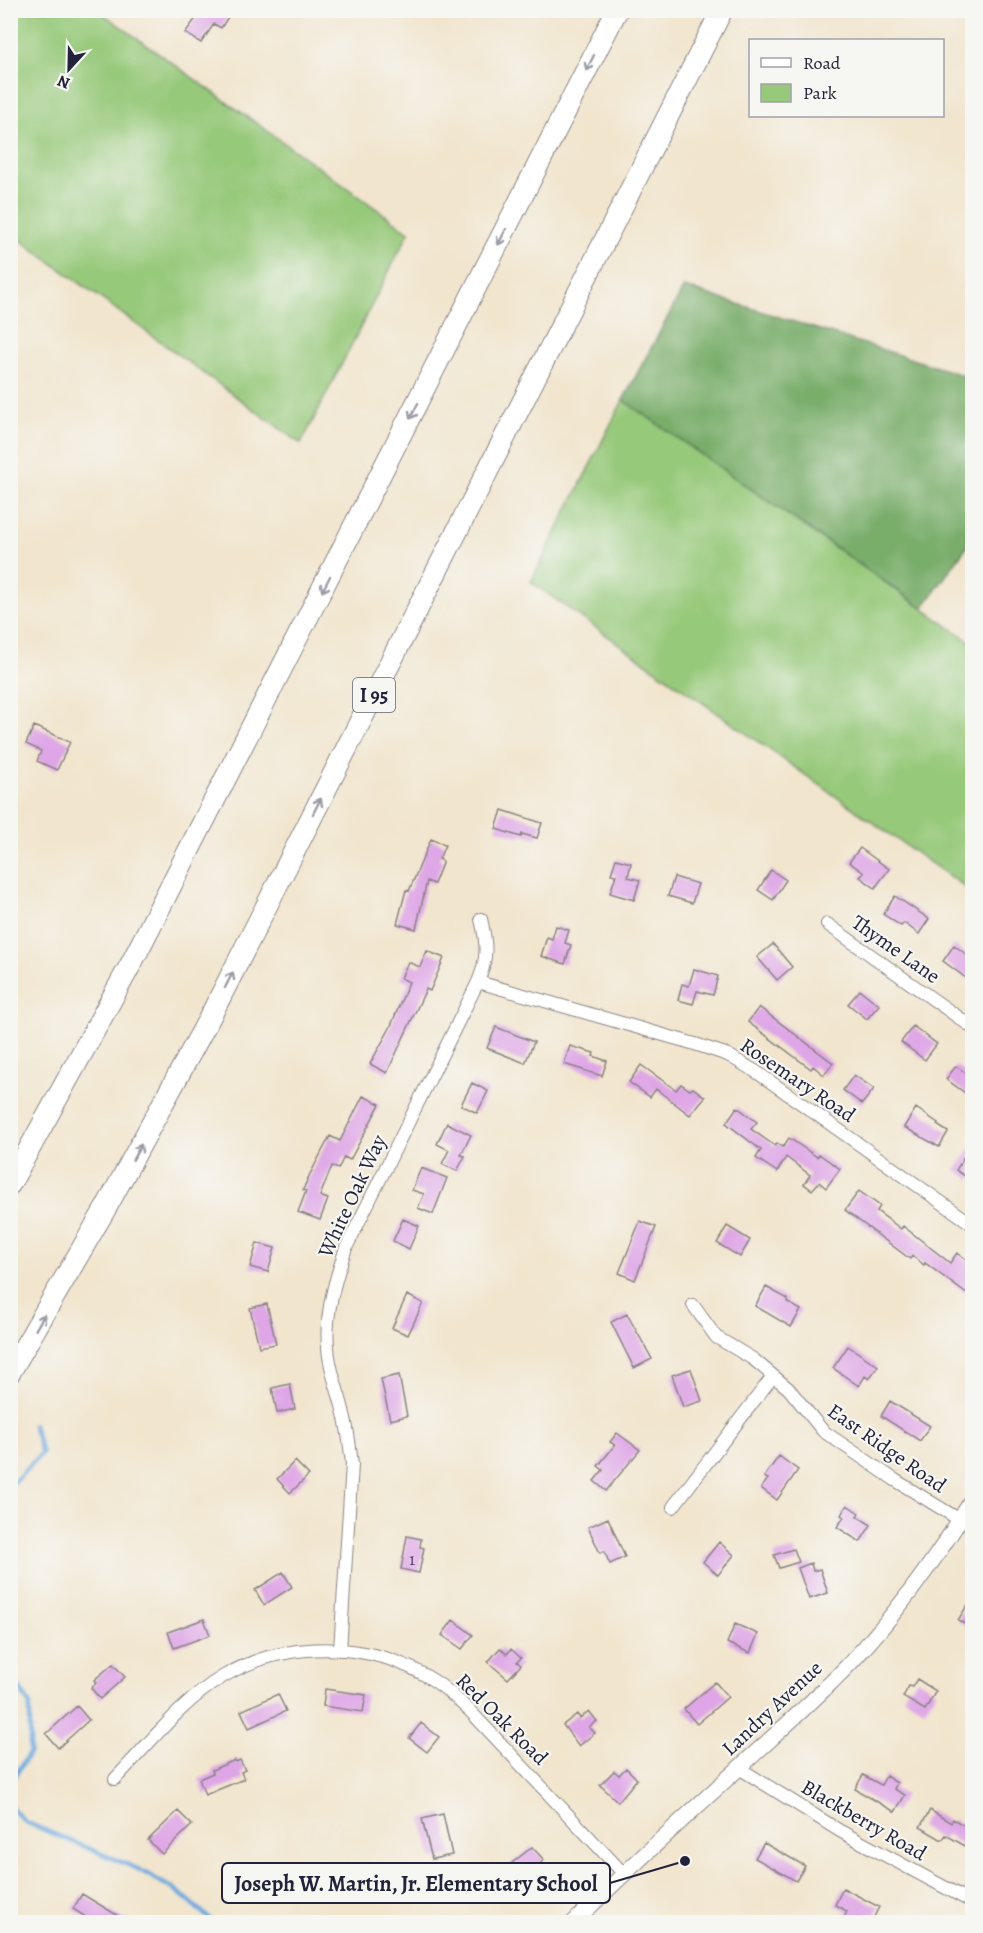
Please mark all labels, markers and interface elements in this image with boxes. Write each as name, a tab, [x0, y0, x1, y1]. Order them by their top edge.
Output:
north arrow	[39, 39, 99, 99]
legend	[749, 39, 944, 117]
text: Road	[803, 51, 841, 75]
one-way arrow	[584, 53, 595, 71]
text: N	[54, 69, 73, 94]
text: Park	[803, 81, 837, 105]
one-way arrow	[496, 227, 508, 245]
one-way arrow	[408, 401, 420, 419]
one-way arrow	[319, 575, 331, 593]
road number: I 95	[353, 678, 395, 712]
one-way arrow	[312, 798, 323, 816]
street label: Thyme Lane	[846, 908, 946, 990]
one-way arrow	[224, 972, 235, 990]
street label: Rosemary Road	[735, 1031, 862, 1129]
street label: White Oak Way	[311, 1129, 393, 1263]
one-way arrow	[132, 1144, 143, 1162]
one-way arrow	[35, 1314, 47, 1331]
street label: East Ridge Road	[822, 1397, 953, 1500]
house number: 1	[409, 1547, 415, 1571]
street label: Landry Avenue	[716, 1654, 828, 1762]
street label: Red Oak Road	[450, 1667, 555, 1772]
street label: Blackberry Road	[796, 1773, 932, 1868]
callout: Joseph W. Martin, Jr. Elementary School	[222, 1863, 610, 1903]
text: Joseph W. Martin, Jr. Elementary School	[234, 1869, 598, 1899]

